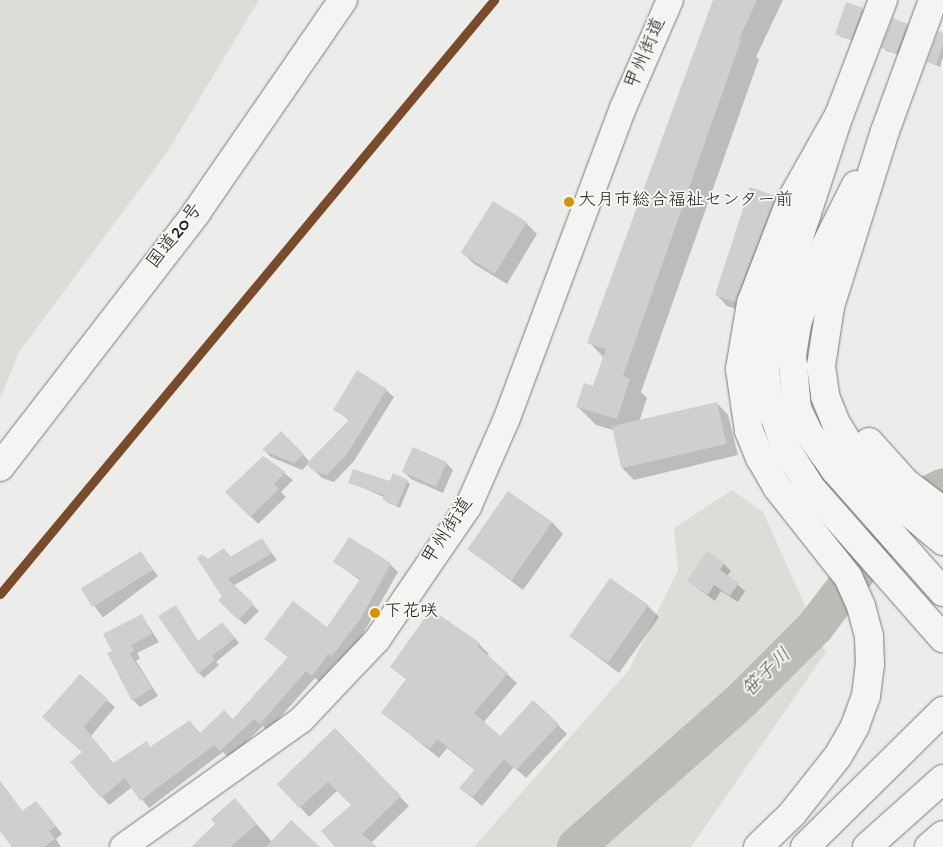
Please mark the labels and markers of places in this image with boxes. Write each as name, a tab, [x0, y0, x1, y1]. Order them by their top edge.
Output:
place label: 大月市総合福祉センター前	[578, 191, 794, 213]
marker: 大月市総合福祉センター前	[564, 197, 574, 207]
place label: 下花咲	[384, 602, 438, 624]
marker: 下花咲	[370, 608, 380, 618]

